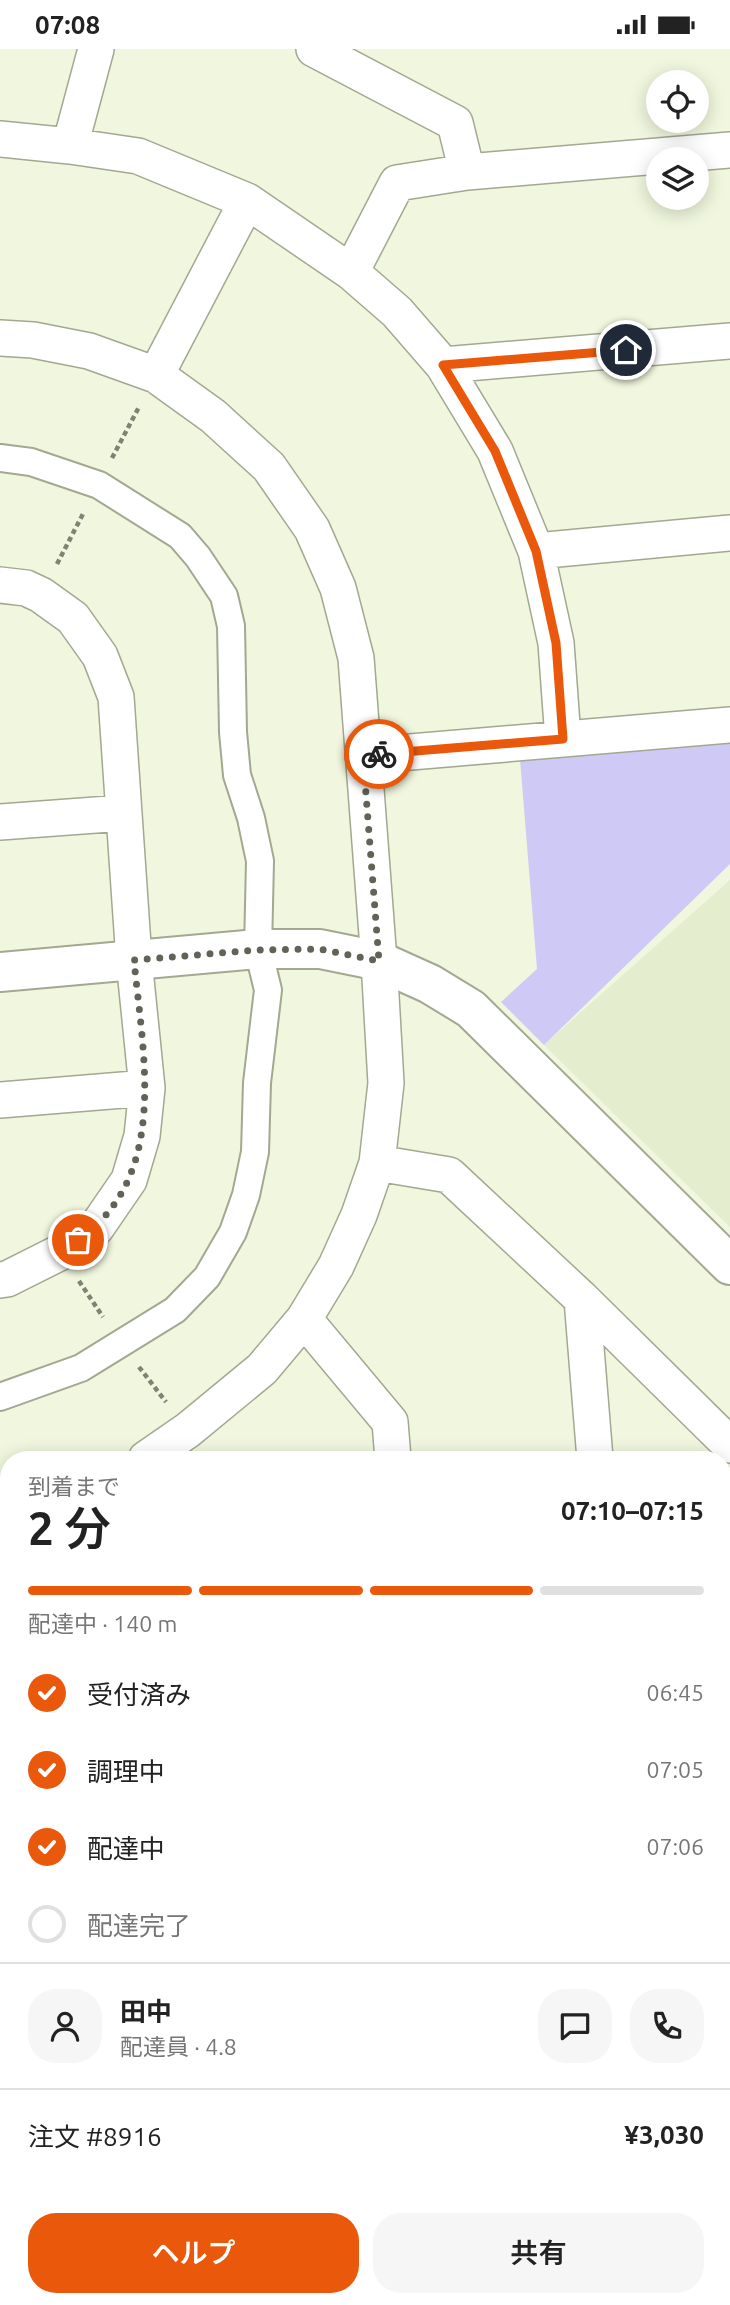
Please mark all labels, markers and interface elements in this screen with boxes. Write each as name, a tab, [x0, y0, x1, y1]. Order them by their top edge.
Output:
text: 07:08	[35, 10, 100, 39]
map controls	[646, 70, 709, 210]
button: locate	[646, 70, 709, 133]
button: layers	[646, 147, 709, 210]
pin	[596, 320, 656, 380]
icon: home	[607, 331, 645, 369]
courier	[344, 719, 414, 789]
icon: bike	[360, 735, 398, 773]
pin	[48, 1210, 108, 1270]
icon: bag	[59, 1221, 97, 1259]
text: 到着まで	[28, 1474, 120, 1499]
text: 07:10–07:15	[561, 1496, 704, 1525]
text: 2 分	[28, 1502, 111, 1554]
text: 配達中 · 140 m	[28, 1611, 177, 1636]
icon: check	[28, 1674, 66, 1712]
text: 受付済み	[87, 1680, 191, 1709]
text: 06:45	[646, 1680, 704, 1705]
icon: check	[28, 1751, 66, 1789]
text: 調理中	[87, 1757, 165, 1786]
text: 07:05	[646, 1757, 704, 1782]
icon: check	[28, 1828, 66, 1866]
text: 配達中	[87, 1834, 165, 1863]
text: 07:06	[646, 1834, 704, 1859]
text: 配達完了	[87, 1911, 191, 1940]
button: person	[28, 1989, 102, 2063]
button: chat	[538, 1989, 612, 2063]
button: phone	[630, 1989, 704, 2063]
text: 田中	[120, 1997, 172, 2026]
text: 配達員 · 4.8	[120, 2034, 237, 2059]
text: ¥3,030	[624, 2120, 704, 2149]
text: 注文 #8916	[28, 2122, 162, 2151]
button: ヘルプ	[28, 2213, 359, 2293]
button: 共有	[373, 2213, 704, 2293]

